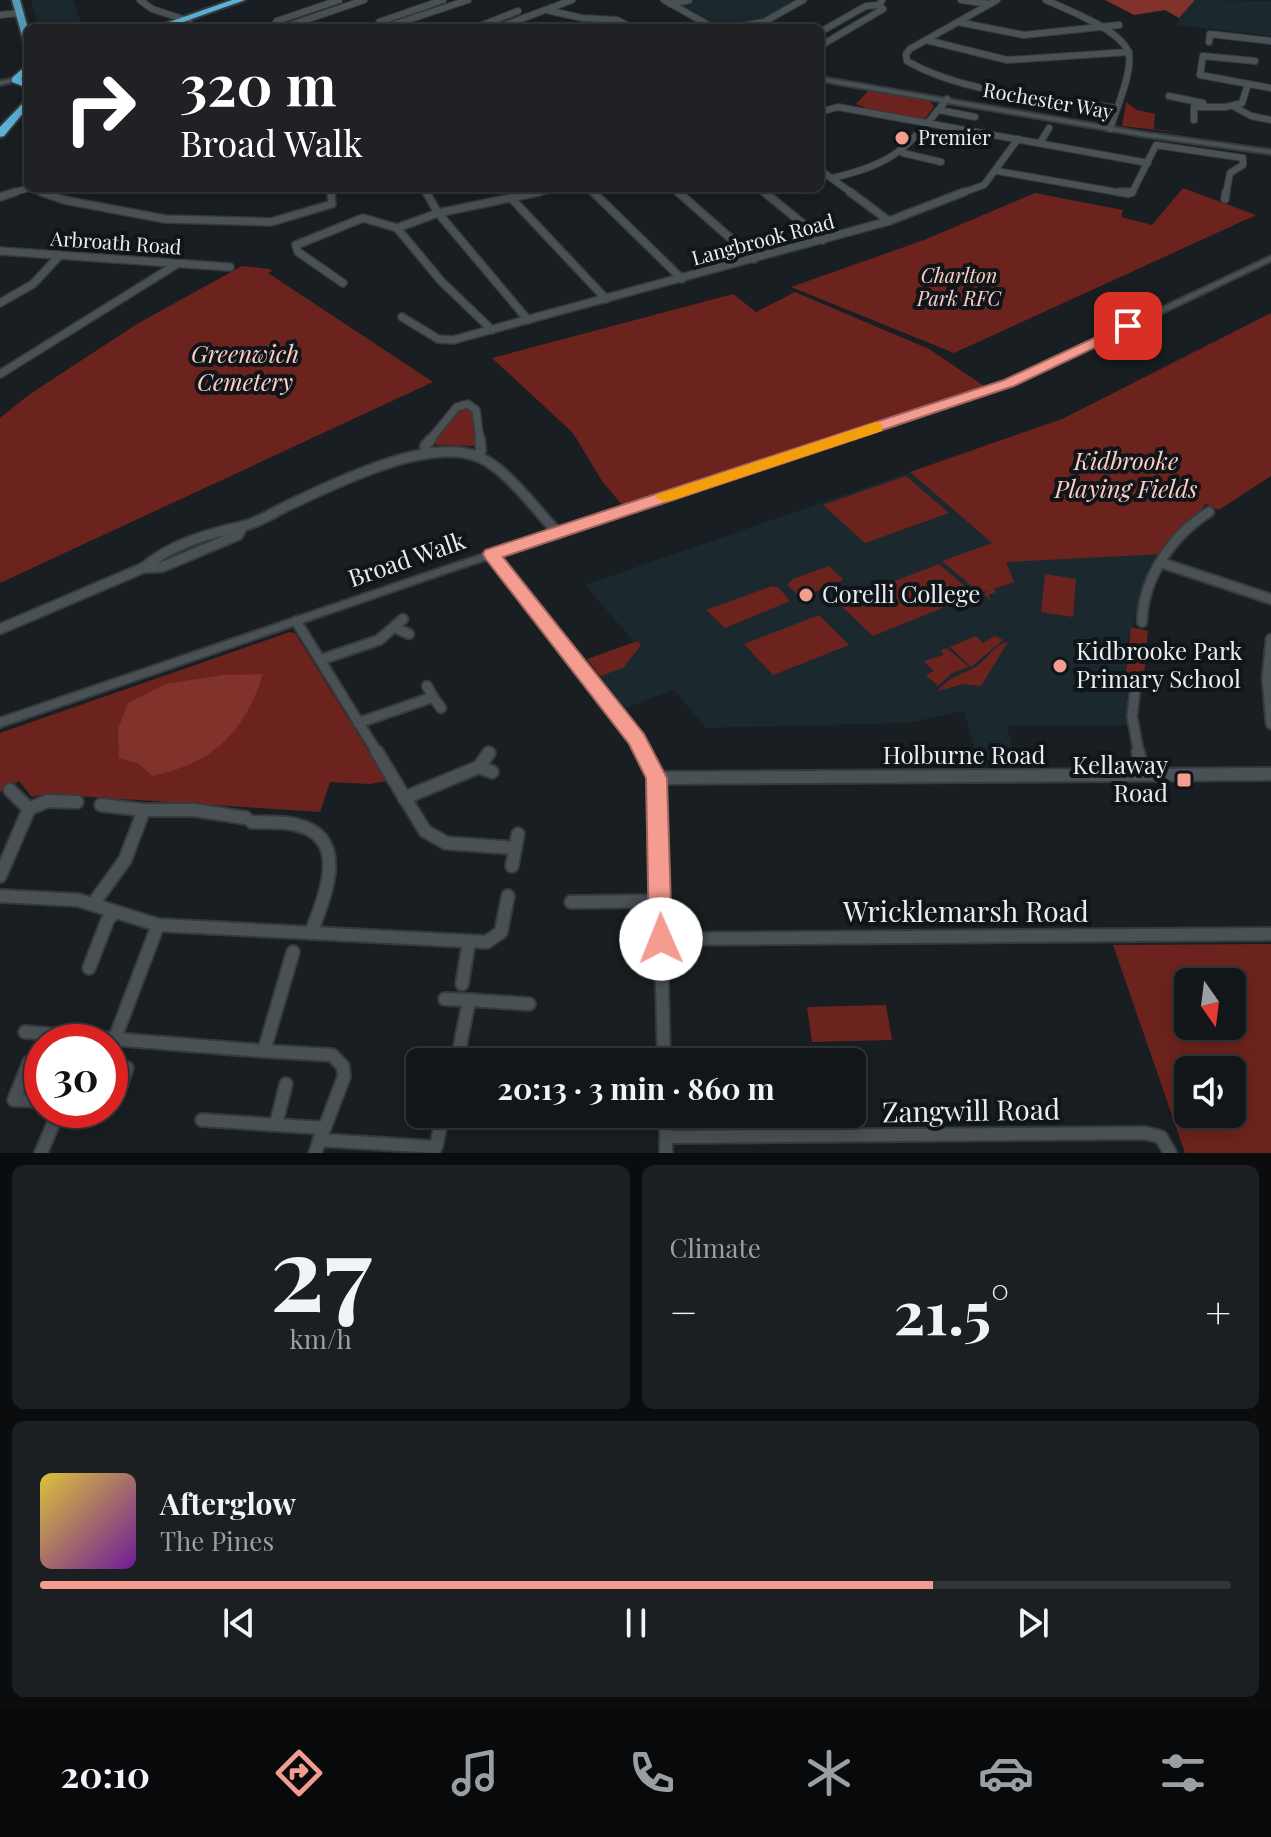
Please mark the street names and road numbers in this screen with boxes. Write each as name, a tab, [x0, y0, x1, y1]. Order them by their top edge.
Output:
street label: Rochester Way	[981, 75, 1115, 124]
street label: Langbrook Road	[688, 206, 837, 271]
street label: Arbroath Road	[49, 223, 183, 260]
street label: Broad Walk	[344, 523, 470, 593]
street label: Holburne Road	[883, 738, 1045, 770]
street label: Wricklemarsh Road	[842, 892, 1089, 929]
street label: Zangwill Road	[882, 1089, 1060, 1130]

